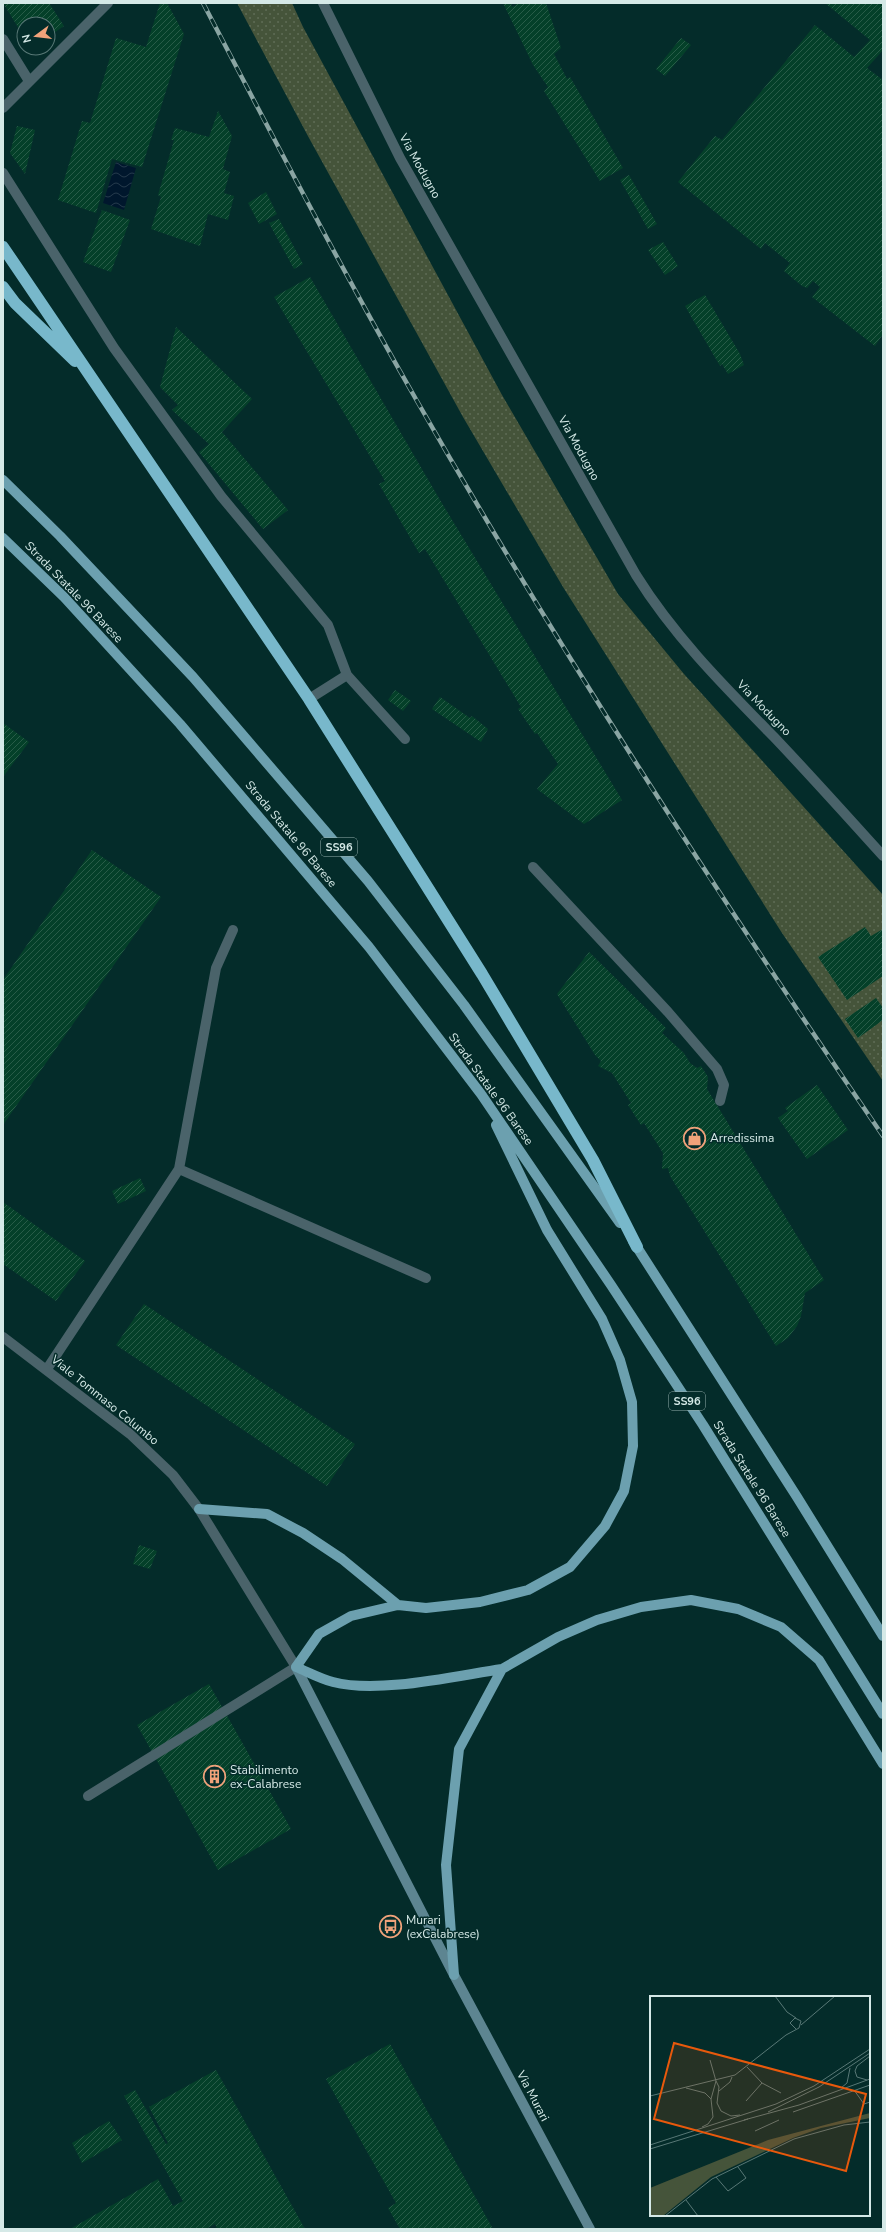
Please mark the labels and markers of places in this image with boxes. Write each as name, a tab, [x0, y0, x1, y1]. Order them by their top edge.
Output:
shop icon: Arredissima	[682, 1125, 708, 1151]
place label: Arredissima	[710, 1130, 774, 1146]
place label: Stabilimento ex-Calabrese	[230, 1762, 301, 1792]
building icon: Stabilimento ex-Calabrese	[201, 1764, 227, 1790]
place label: Murari (exCalabrese)	[406, 1912, 480, 1942]
bus stop icon: Murari (exCalabrese)	[378, 1914, 404, 1940]

